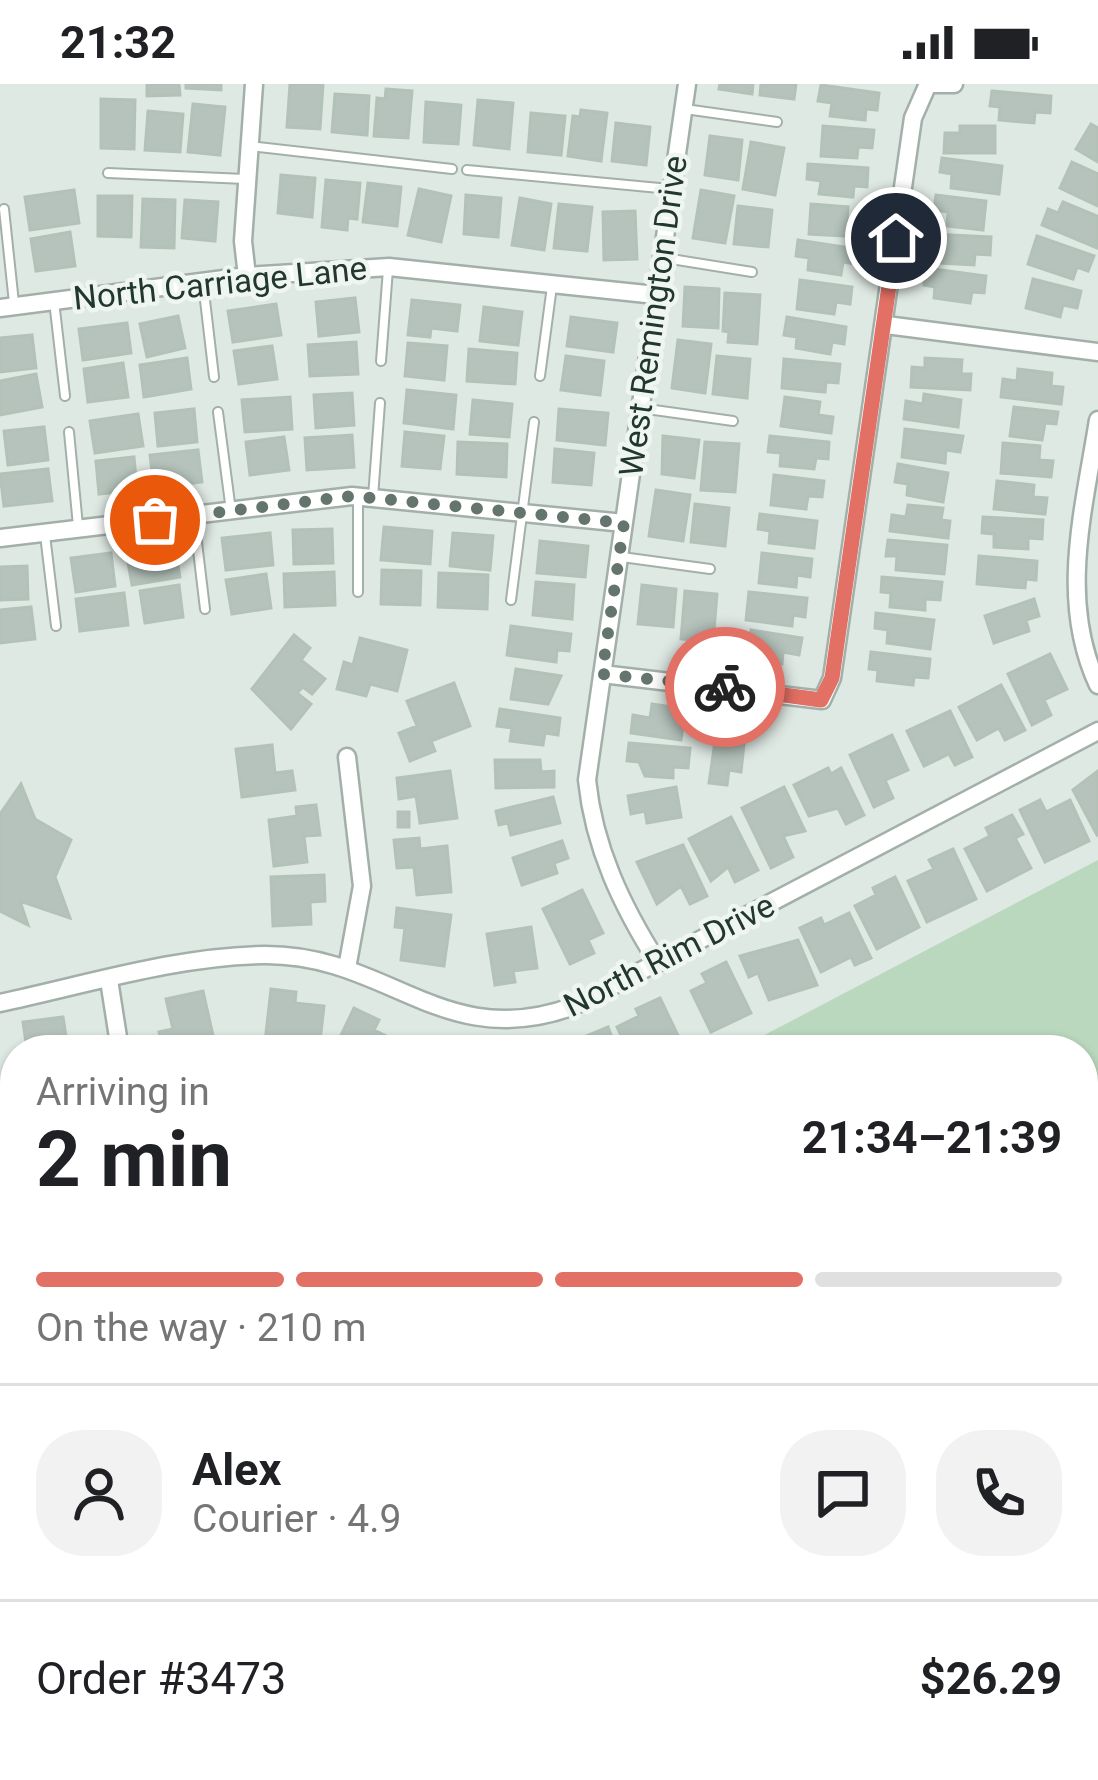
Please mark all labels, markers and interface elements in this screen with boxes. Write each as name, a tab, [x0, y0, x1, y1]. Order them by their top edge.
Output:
text: 21:32	[60, 16, 176, 69]
street label: West Remington Drive	[611, 153, 695, 479]
pin	[845, 187, 947, 289]
icon: home	[863, 205, 929, 271]
street label: North Carriage Lane	[71, 248, 369, 318]
pin	[104, 469, 206, 571]
icon: bag	[122, 487, 188, 553]
courier	[665, 627, 785, 747]
icon: bike	[692, 654, 758, 720]
street label: North Rim Drive	[557, 885, 781, 1025]
text: Arriving in	[36, 1069, 210, 1115]
text: 21:34–21:39	[802, 1111, 1062, 1164]
text: 2 min	[36, 1114, 232, 1205]
text: On the way · 210 m	[36, 1305, 367, 1351]
button: person	[36, 1430, 162, 1556]
button: chat	[780, 1430, 906, 1556]
button: phone	[936, 1430, 1062, 1556]
text: Alex	[192, 1443, 281, 1496]
text: Courier · 4.9	[192, 1496, 401, 1542]
text: Order #3473	[36, 1652, 286, 1705]
text: $26.29	[920, 1652, 1062, 1705]

